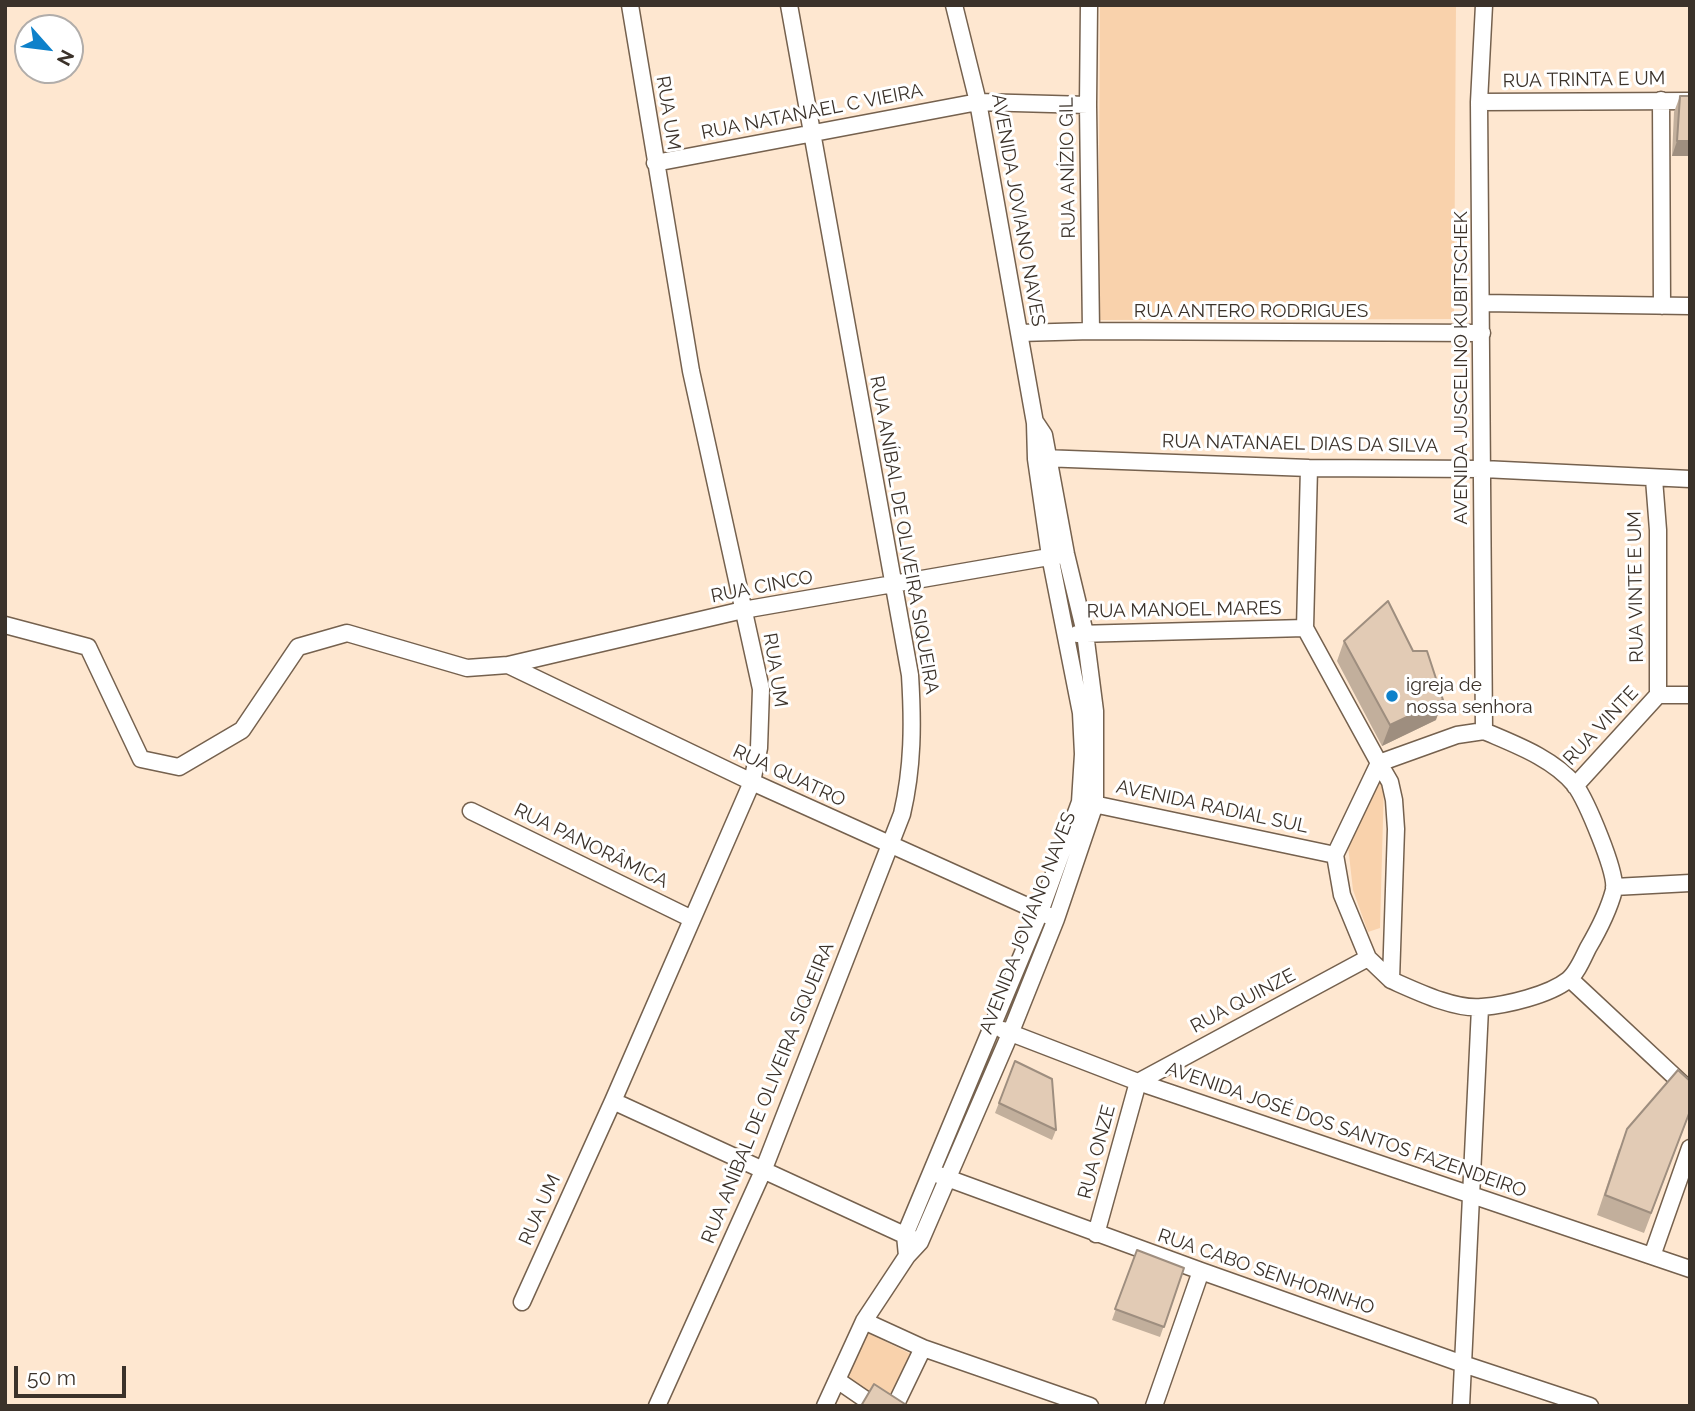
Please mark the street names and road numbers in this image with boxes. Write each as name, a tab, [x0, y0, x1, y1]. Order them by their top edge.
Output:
street label: RUA TRINTA E UM	[1502, 67, 1666, 93]
street label: RUA UM	[651, 74, 685, 152]
street label: RUA NATANAEL C VIEIRA	[699, 79, 925, 145]
street label: AVENIDA JOVIANO NAVES	[986, 92, 1050, 328]
street label: RUA ANÍZIO GIL	[1055, 97, 1081, 239]
street label: AVENIDA JUSCELINO KUBITSCHEK	[1450, 211, 1472, 525]
street label: RUA ANTERO RODRIGUES	[1134, 300, 1368, 322]
street label: RUA ANÍBAL DE OLIVEIRA SIQUEIRA	[865, 374, 943, 696]
street label: RUA NATANAEL DIAS DA SILVA	[1162, 430, 1438, 458]
street label: RUA VINTE E UM	[1623, 511, 1649, 663]
street label: RUA CINCO	[709, 566, 815, 608]
street label: RUA MANOEL MARES	[1086, 597, 1282, 623]
street label: RUA UM	[758, 631, 792, 709]
street label: RUA VINTE	[1559, 682, 1643, 770]
street label: RUA QUATRO	[729, 740, 849, 812]
street label: AVENIDA RADIAL SUL	[1114, 776, 1310, 838]
street label: RUA PANORÂMICA	[510, 799, 672, 893]
street label: AVENIDA JOVIANO NAVES	[975, 809, 1081, 1037]
street label: RUA ANÍBAL DE OLIVEIRA SIQUEIRA	[697, 939, 839, 1247]
street label: RUA QUINZE	[1187, 964, 1299, 1038]
street label: AVENIDA JOSÉ DOS SANTOS FAZENDEIRO	[1163, 1057, 1529, 1203]
street label: RUA ONZE	[1074, 1103, 1120, 1201]
street label: RUA UM	[514, 1171, 566, 1249]
street label: RUA CABO SENHORINHO	[1155, 1224, 1377, 1320]

